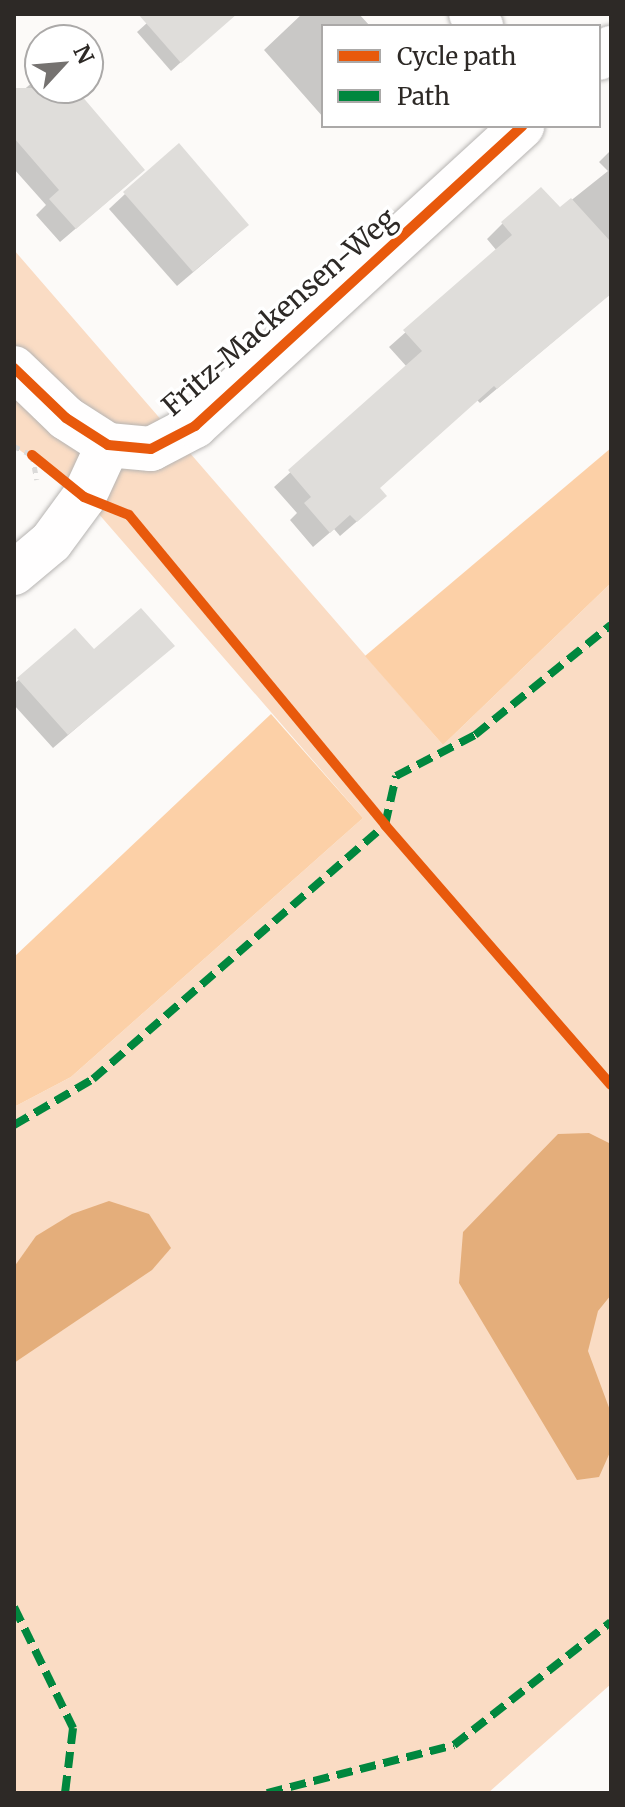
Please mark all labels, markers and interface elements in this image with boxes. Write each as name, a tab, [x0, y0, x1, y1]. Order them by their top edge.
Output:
north arrow	[24, 24, 104, 104]
legend	[321, 24, 601, 128]
text: N	[67, 40, 100, 68]
text: Cycle path	[397, 41, 516, 72]
text: Path	[397, 81, 450, 112]
street label: Fritz-Mackensen-Weg	[155, 201, 403, 423]

